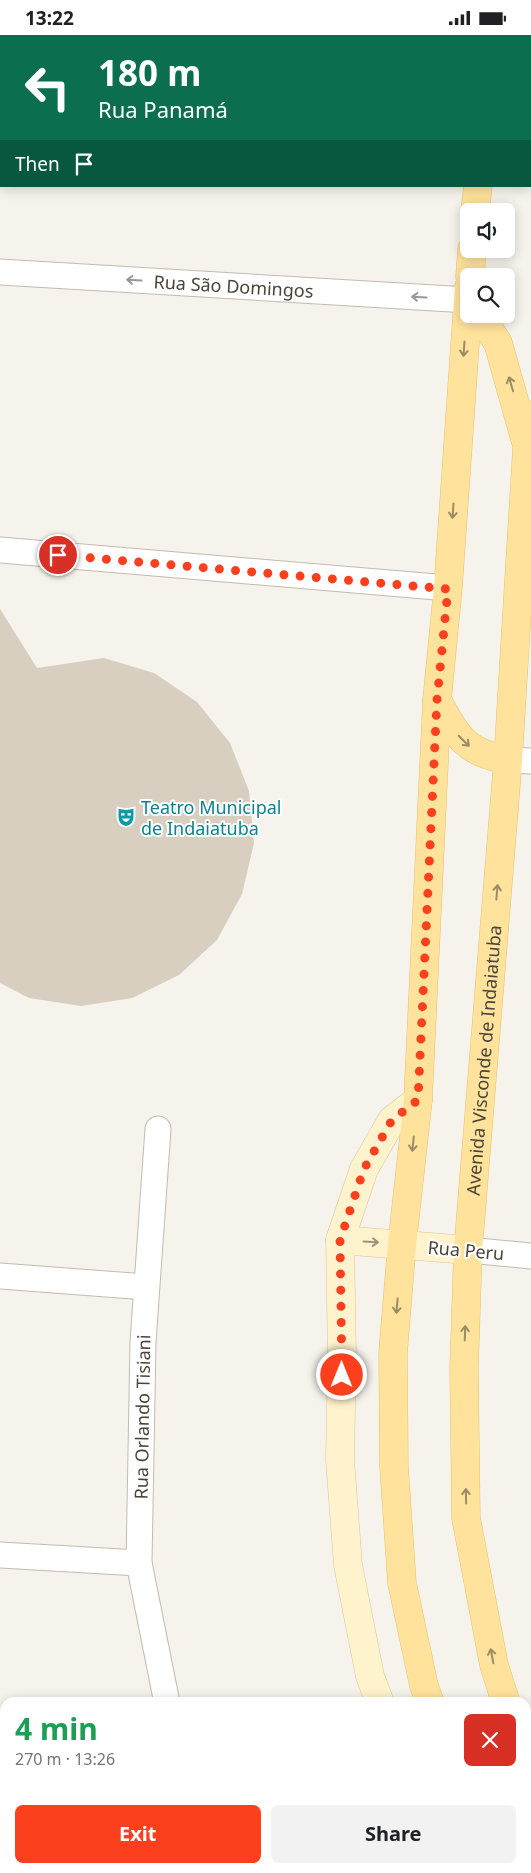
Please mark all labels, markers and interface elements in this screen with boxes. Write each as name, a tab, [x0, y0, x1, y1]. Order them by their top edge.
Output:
text: 13:22	[25, 5, 74, 31]
text: 180 m	[98, 49, 201, 96]
icon: left	[15, 55, 80, 120]
text: Rua Panamá	[98, 94, 228, 124]
icon: arrive	[70, 150, 98, 178]
text: Then	[15, 151, 60, 177]
map controls	[460, 203, 515, 323]
button: sound	[460, 203, 515, 258]
button: search	[460, 268, 515, 323]
street label: Rua São Domingos	[153, 269, 314, 303]
one-way arrow	[127, 275, 143, 284]
one-way arrow	[411, 293, 427, 302]
one-way arrow	[459, 340, 469, 356]
one-way arrow	[505, 376, 515, 392]
one-way arrow	[448, 503, 457, 519]
pin	[37, 534, 79, 576]
icon: arrive	[44, 541, 72, 569]
one-way arrow	[457, 735, 470, 747]
place label: Teatro Municipal de Indaiatuba	[141, 795, 281, 840]
theatre icon: Teatro Municipal de Indaiatuba	[115, 806, 137, 828]
one-way arrow	[493, 884, 502, 900]
street label: Avenida Visconde de Indaiatuba	[461, 924, 506, 1196]
one-way arrow	[408, 1136, 418, 1152]
street label: Rua Peru	[427, 1235, 505, 1265]
one-way arrow	[363, 1238, 379, 1247]
one-way arrow	[392, 1298, 401, 1314]
one-way arrow	[461, 1326, 470, 1342]
street label: Rua Orlando Tisiani	[129, 1334, 155, 1500]
position arrow	[315, 1348, 367, 1400]
one-way arrow	[461, 1488, 471, 1504]
one-way arrow	[487, 1648, 497, 1664]
text: 4 min	[15, 1708, 98, 1749]
button: close	[464, 1714, 516, 1766]
text: 270 m · 13:26	[15, 1748, 115, 1770]
button: Exit	[15, 1805, 261, 1863]
button: Share	[271, 1805, 516, 1863]

